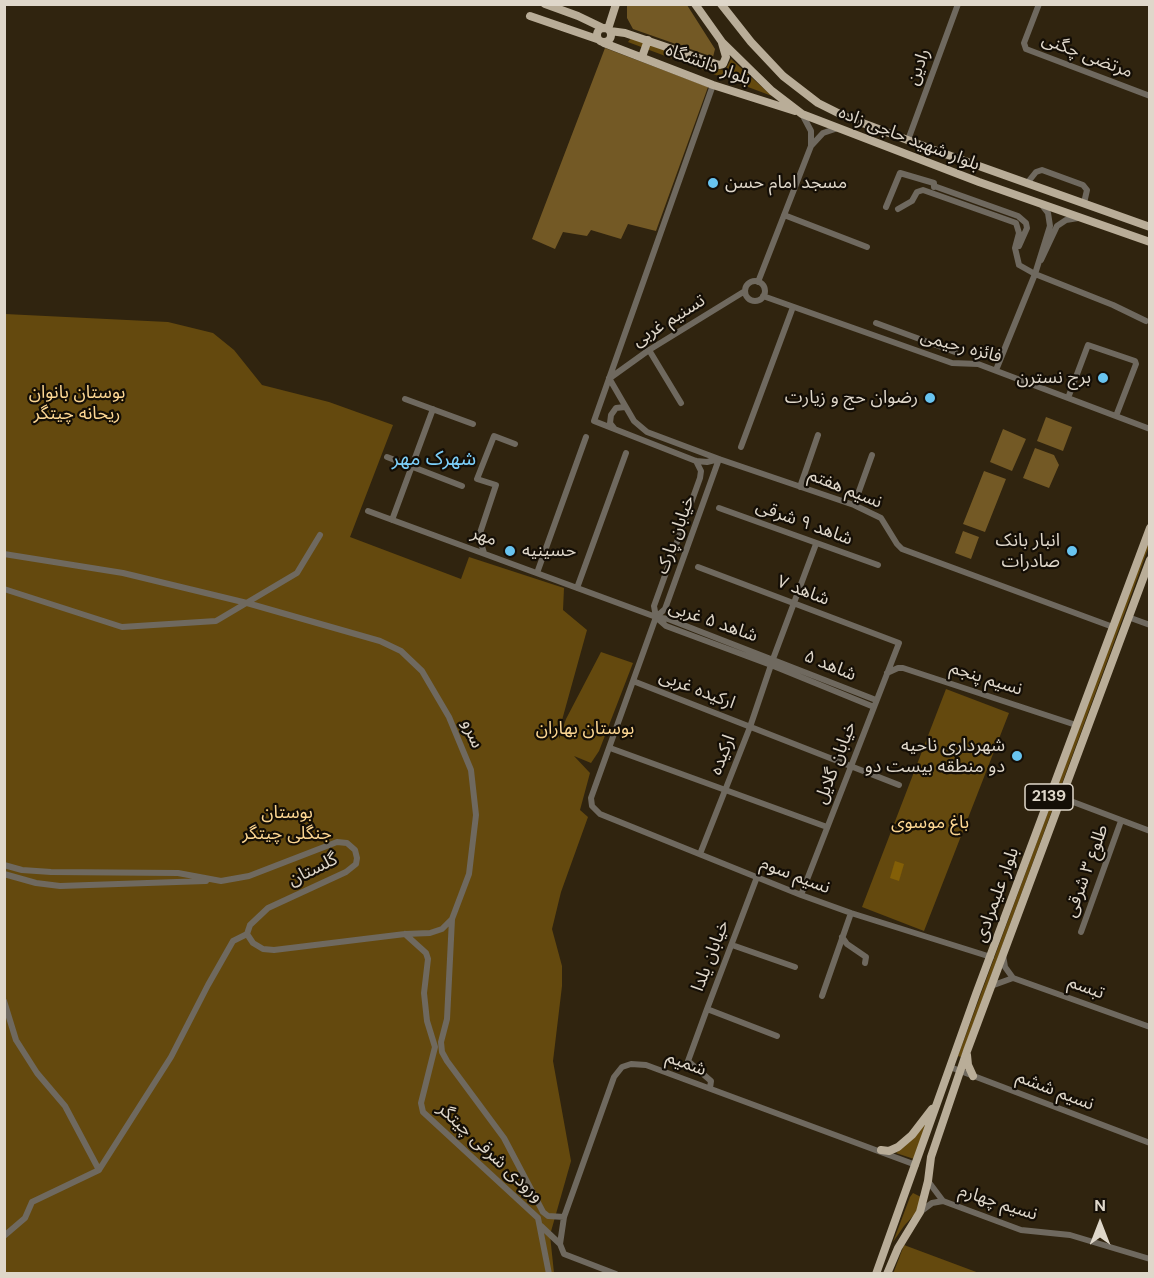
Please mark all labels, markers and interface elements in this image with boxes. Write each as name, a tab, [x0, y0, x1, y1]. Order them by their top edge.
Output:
street label: مرتضی چگنی	[1038, 29, 1136, 83]
street label: بلوار دانشگاه	[662, 40, 754, 90]
street label: رادین	[902, 46, 936, 88]
street label: بلوار شهید حاجی زاده	[835, 102, 983, 176]
place label: مسجد امام حسن	[725, 172, 847, 194]
marker: مسجد امام حسن	[706, 176, 720, 190]
street label: تسنیم غربی	[628, 290, 710, 352]
street label: فائزه رحیمی	[918, 326, 1004, 368]
place label: برج نسترن	[1016, 367, 1091, 389]
marker: برج نسترن	[1096, 371, 1110, 385]
park label: بوستان بانوان ریحانه چیتگر	[29, 382, 125, 424]
place label: رضوان حج و زیارت	[785, 387, 918, 409]
marker: رضوان حج و زیارت	[923, 391, 937, 405]
district label: شهرک مهر	[392, 448, 476, 472]
street label: نسیم هفتم	[805, 464, 885, 514]
street label: خیابان پارک	[652, 493, 700, 577]
street label: شاهد ۹ شرقی	[753, 496, 855, 550]
street label: مهر	[468, 522, 500, 552]
place label: انبار بانک صادرات	[996, 530, 1060, 572]
place label: حسینیه	[522, 540, 576, 562]
marker: حسینیه	[503, 544, 517, 558]
marker: انبار بانک صادرات	[1065, 544, 1079, 558]
street label: شاهد ۷	[774, 571, 832, 611]
street label: شاهد ۵ غربی	[666, 597, 760, 647]
street label: شاهد ۵	[801, 646, 859, 686]
street label: نسیم پنجم	[947, 657, 1025, 701]
street label: ارکیده غربی	[656, 666, 738, 714]
street label: سرو	[456, 716, 488, 752]
park label: بوستان بهاران	[536, 718, 634, 740]
street label: خیابان گلایل	[810, 719, 862, 807]
street label: ارکیده	[706, 732, 740, 778]
place label: شهرداری ناحیه دو منطقه بیست دو	[865, 735, 1005, 777]
marker: شهرداری ناحیه دو منطقه بیست دو	[1010, 749, 1024, 763]
road number: 2139	[1025, 784, 1073, 810]
park label: بوستان جنگلی چیتگر	[242, 802, 332, 844]
park label: باغ موسوی	[891, 812, 969, 834]
street label: طلوع ۳ شرقی	[1060, 822, 1114, 920]
street label: بلوار علیمرادی	[970, 845, 1024, 945]
street label: گلستان	[285, 849, 341, 891]
street label: نسیم سوم	[757, 853, 833, 899]
street label: خیابان یلدا	[688, 917, 734, 995]
street label: تبسم	[1065, 972, 1107, 1004]
street label: شمیم	[663, 1047, 709, 1081]
street label: نسیم ششم	[1013, 1066, 1097, 1116]
street label: ورودی شرقی چیتگر	[433, 1098, 547, 1208]
street label: نسیم چهارم	[956, 1180, 1040, 1226]
north arrow	[1070, 1194, 1130, 1254]
text: N	[1094, 1195, 1106, 1216]

